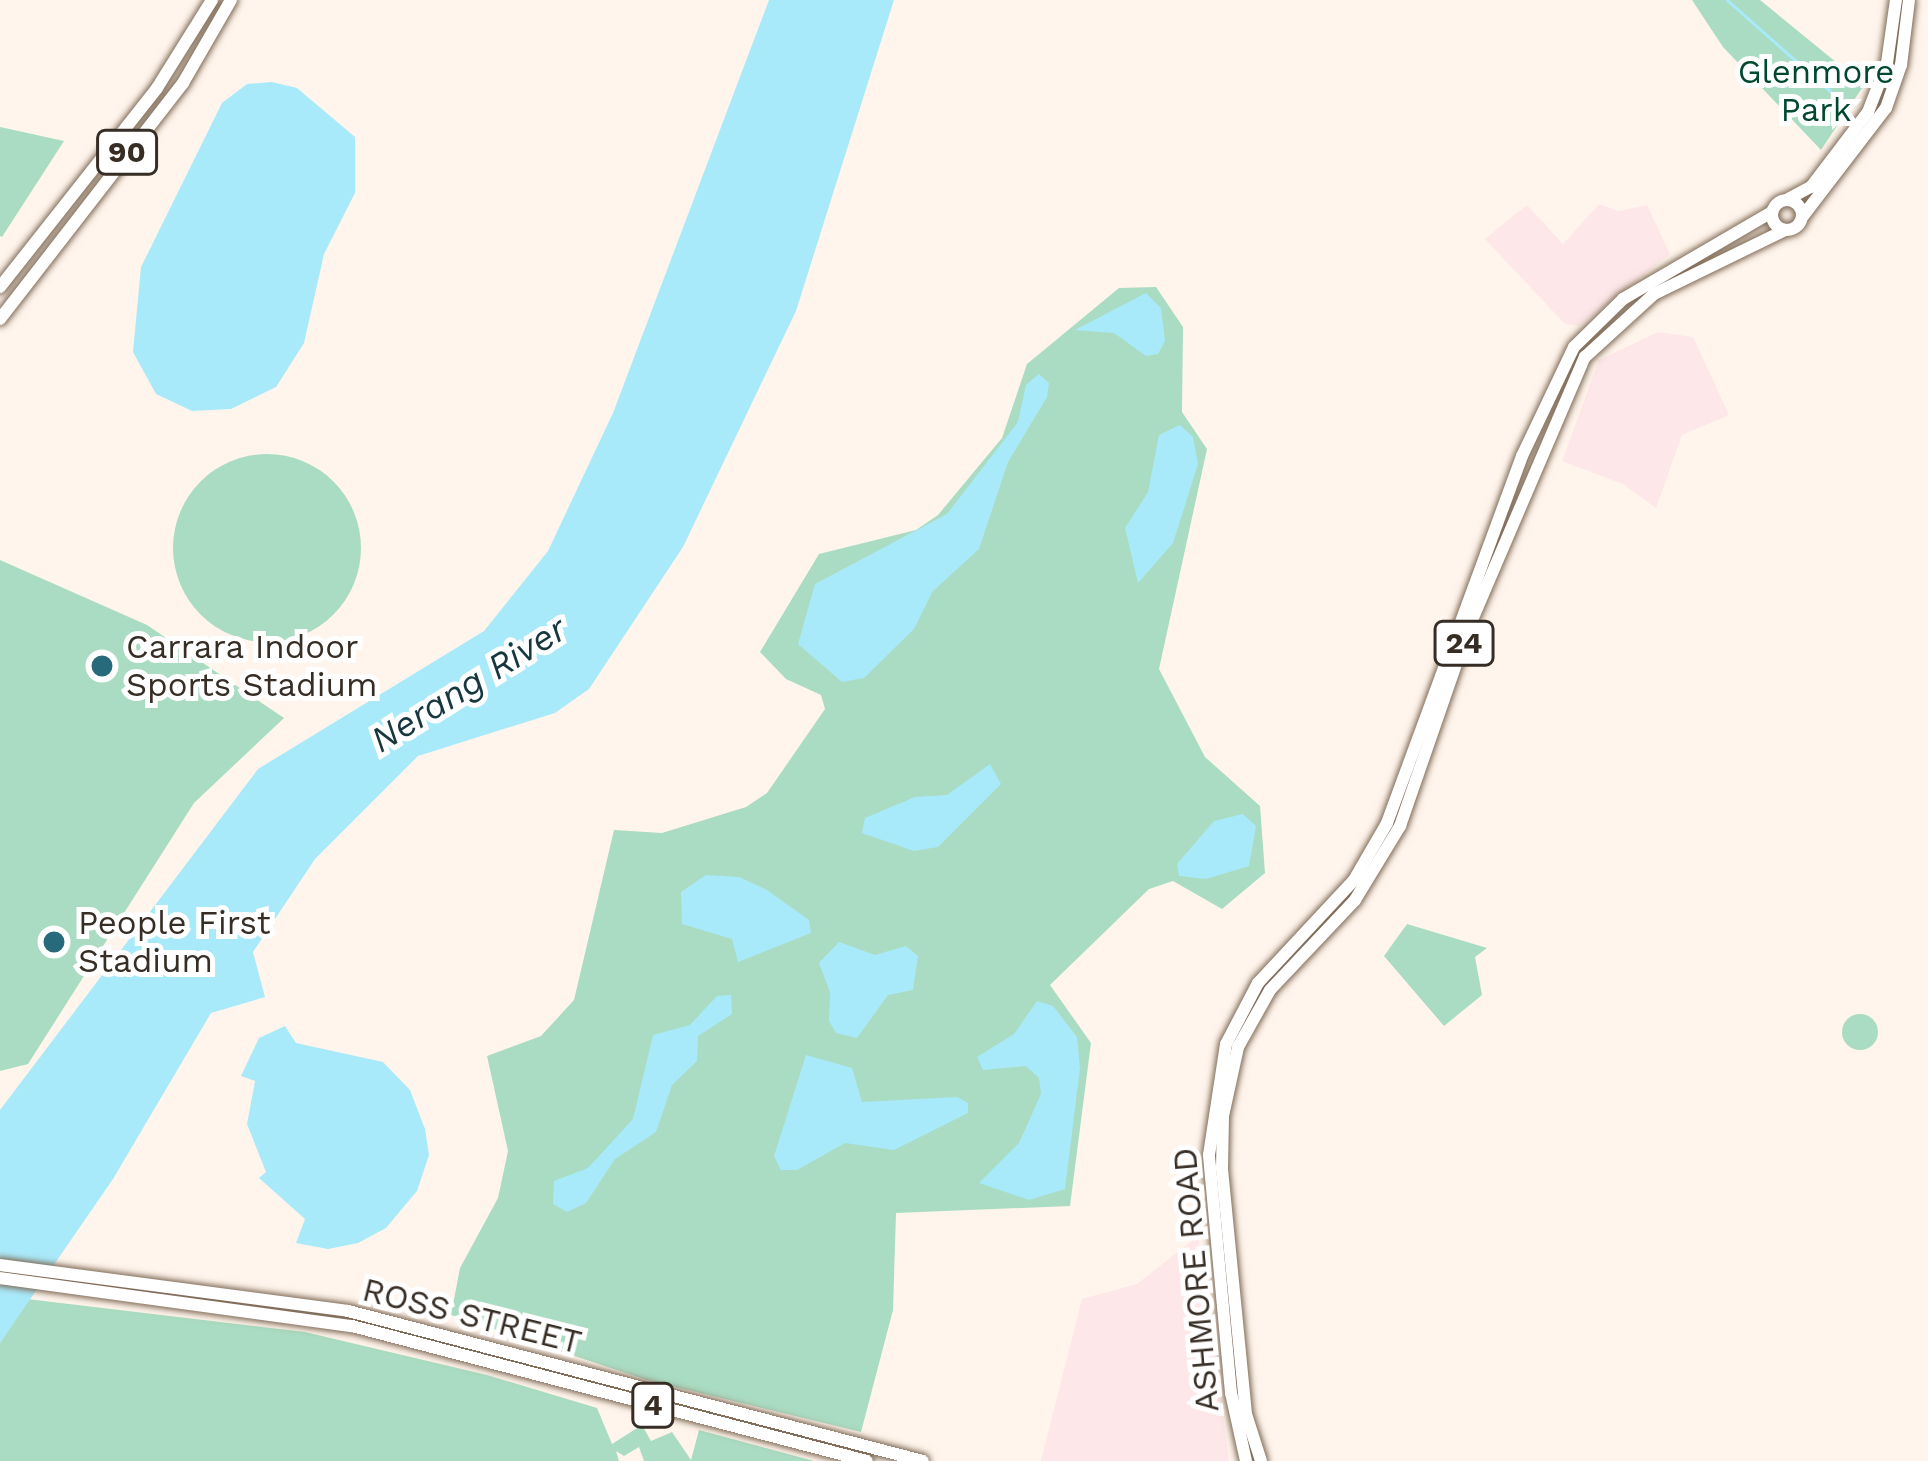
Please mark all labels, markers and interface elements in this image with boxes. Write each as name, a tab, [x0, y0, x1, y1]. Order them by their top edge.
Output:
park label: Glenmore Park	[1738, 52, 1894, 130]
road number: 90	[94, 128, 160, 176]
water label: Nerang River	[363, 608, 575, 762]
road number: 24	[1431, 619, 1497, 667]
place label: Carrara Indoor Sports Stadium	[126, 627, 377, 705]
marker: Carrara Indoor Sports Stadium	[89, 653, 115, 679]
place label: People First Stadium	[78, 903, 271, 981]
marker: People First Stadium	[41, 929, 67, 955]
street label: ASHMORE ROAD	[1165, 1146, 1227, 1414]
street label: ROSS STREET	[359, 1270, 585, 1362]
road number: 4	[629, 1381, 677, 1429]

